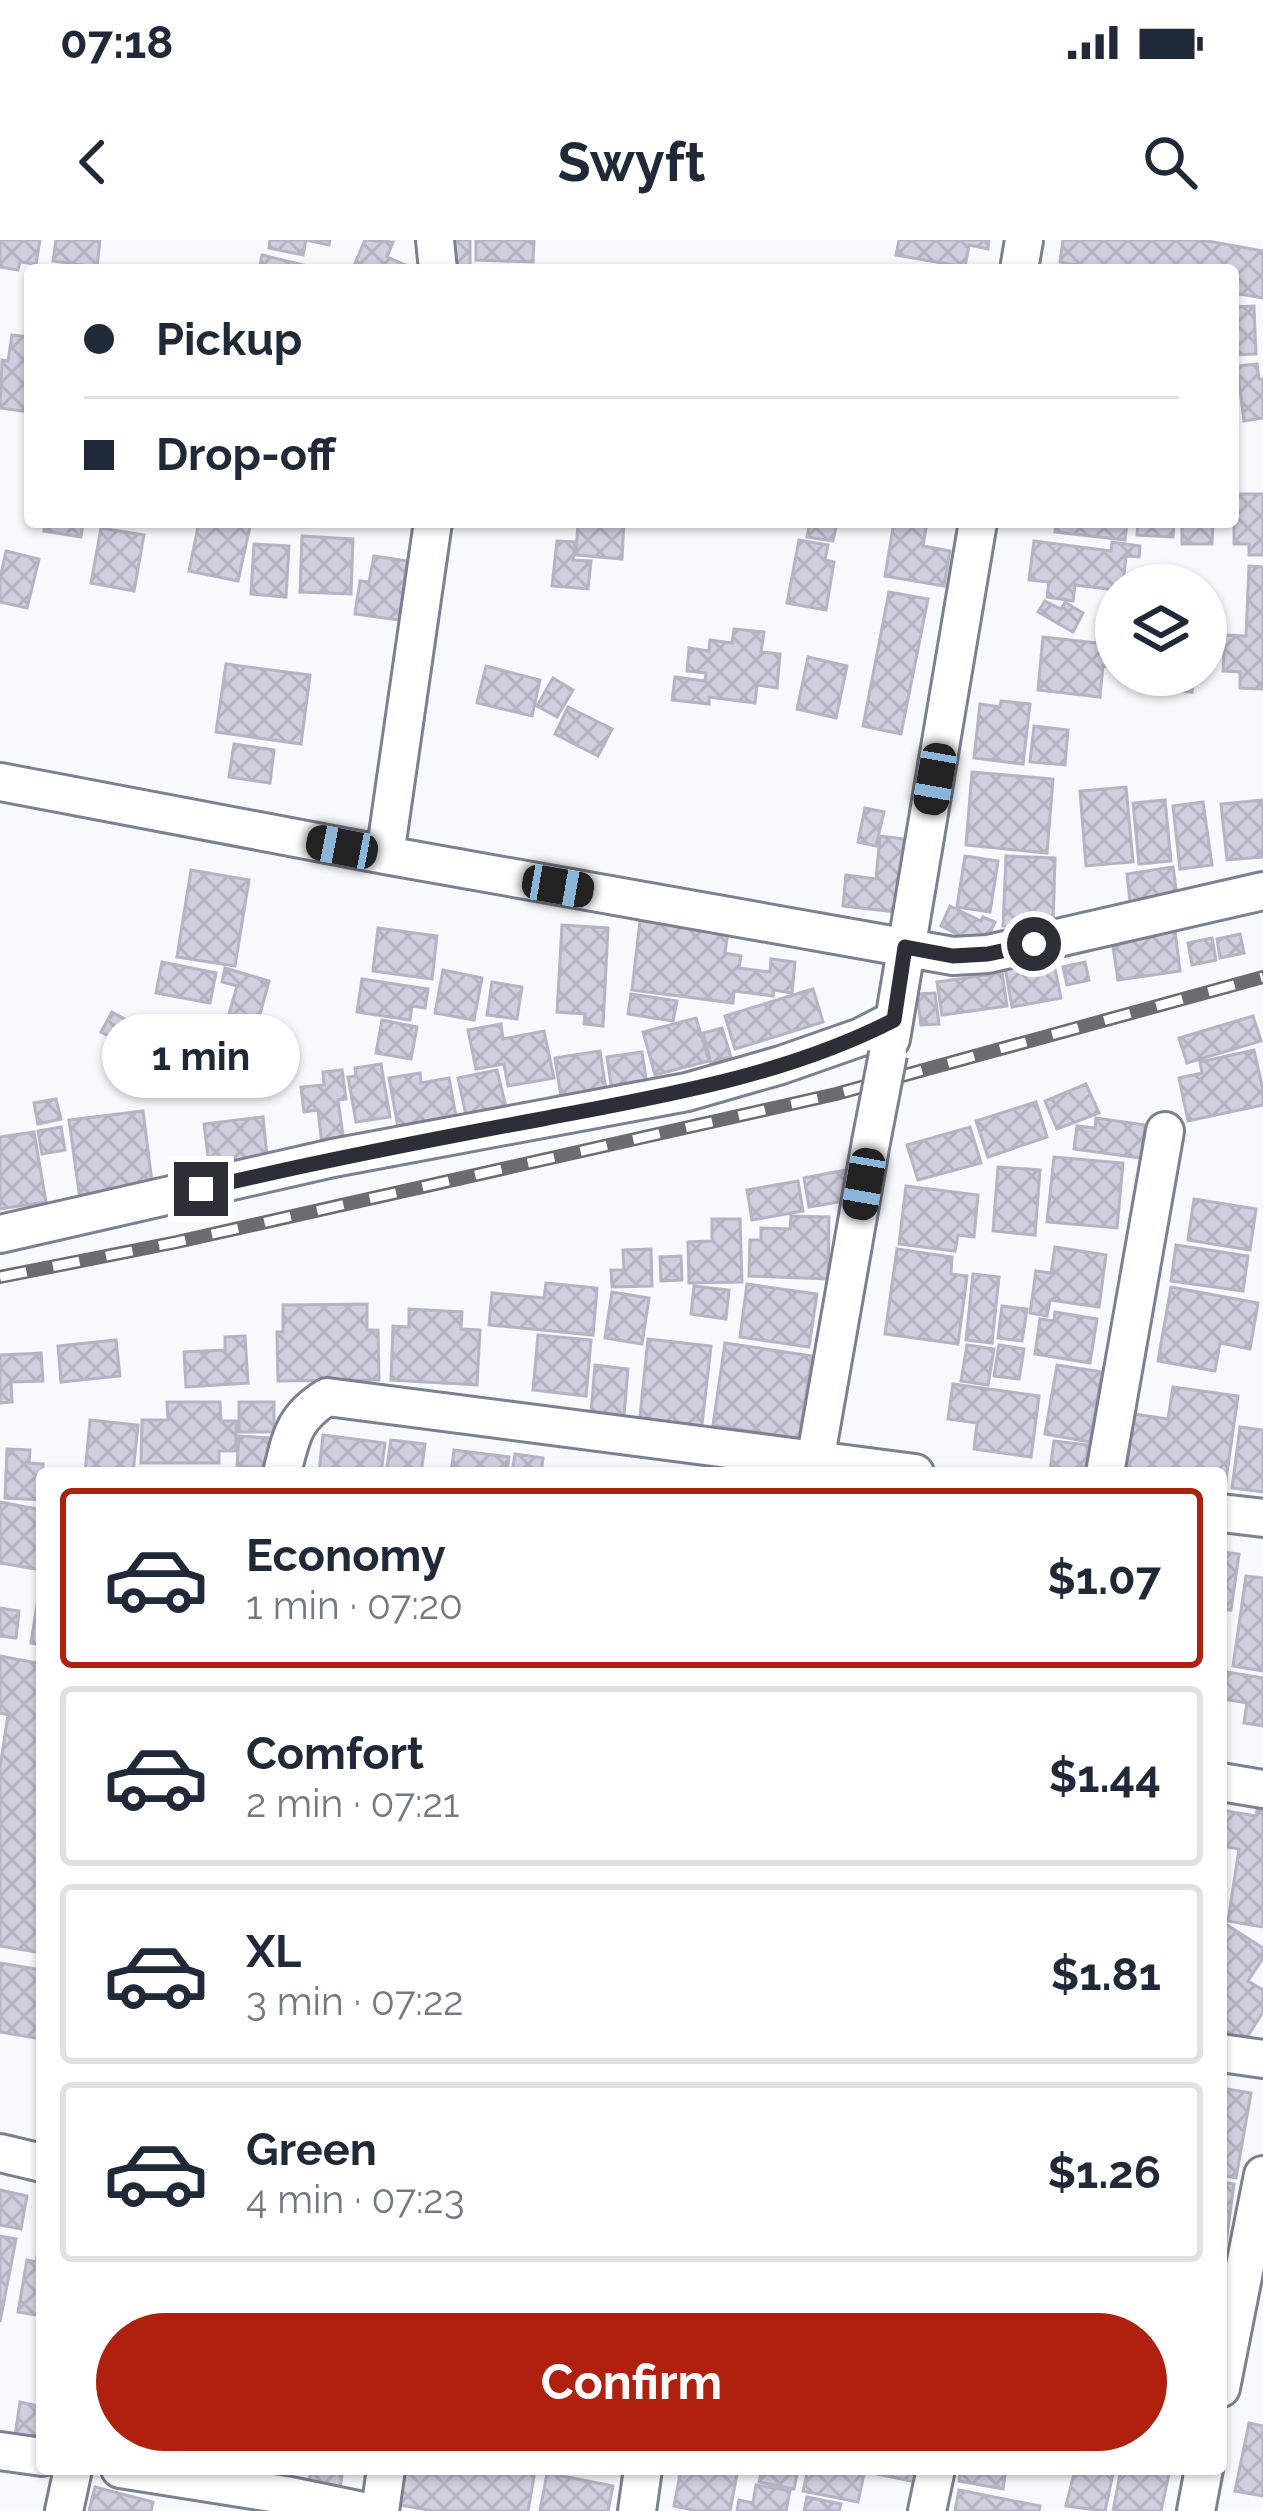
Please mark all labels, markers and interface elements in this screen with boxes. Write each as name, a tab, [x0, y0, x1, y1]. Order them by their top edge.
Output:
text: 07:18	[60, 16, 173, 69]
icon: back	[60, 129, 126, 195]
icon: search	[1137, 129, 1203, 195]
text: Swyft	[558, 130, 705, 194]
text: Pickup	[156, 313, 302, 366]
text: Drop-off	[156, 428, 336, 481]
map controls	[1095, 564, 1227, 696]
button: layers	[1095, 564, 1227, 696]
car	[911, 740, 959, 818]
car	[303, 822, 381, 872]
car	[519, 862, 597, 910]
route start	[1007, 917, 1061, 971]
callout: 1 min	[102, 1015, 300, 1099]
text: 1 min	[152, 1033, 250, 1079]
car	[840, 1145, 888, 1223]
route end	[174, 1162, 228, 1216]
icon: car	[102, 1524, 210, 1632]
text: Economy	[246, 1529, 446, 1582]
text: $1.07	[1047, 1552, 1161, 1605]
text: 1 min · 07:20	[246, 1582, 463, 1628]
icon: car	[102, 1722, 210, 1830]
text: Comfort	[246, 1727, 424, 1780]
text: $1.44	[1049, 1750, 1161, 1803]
text: 2 min · 07:21	[246, 1780, 459, 1826]
icon: car	[102, 1920, 210, 2028]
text: XL	[246, 1925, 301, 1978]
text: $1.81	[1051, 1948, 1161, 2001]
text: 3 min · 07:22	[246, 1978, 464, 2024]
icon: car	[102, 2118, 210, 2226]
text: Green	[246, 2123, 377, 2176]
text: $1.26	[1047, 2146, 1161, 2199]
text: 4 min · 07:23	[246, 2176, 465, 2222]
button: Confirm	[96, 2313, 1167, 2451]

